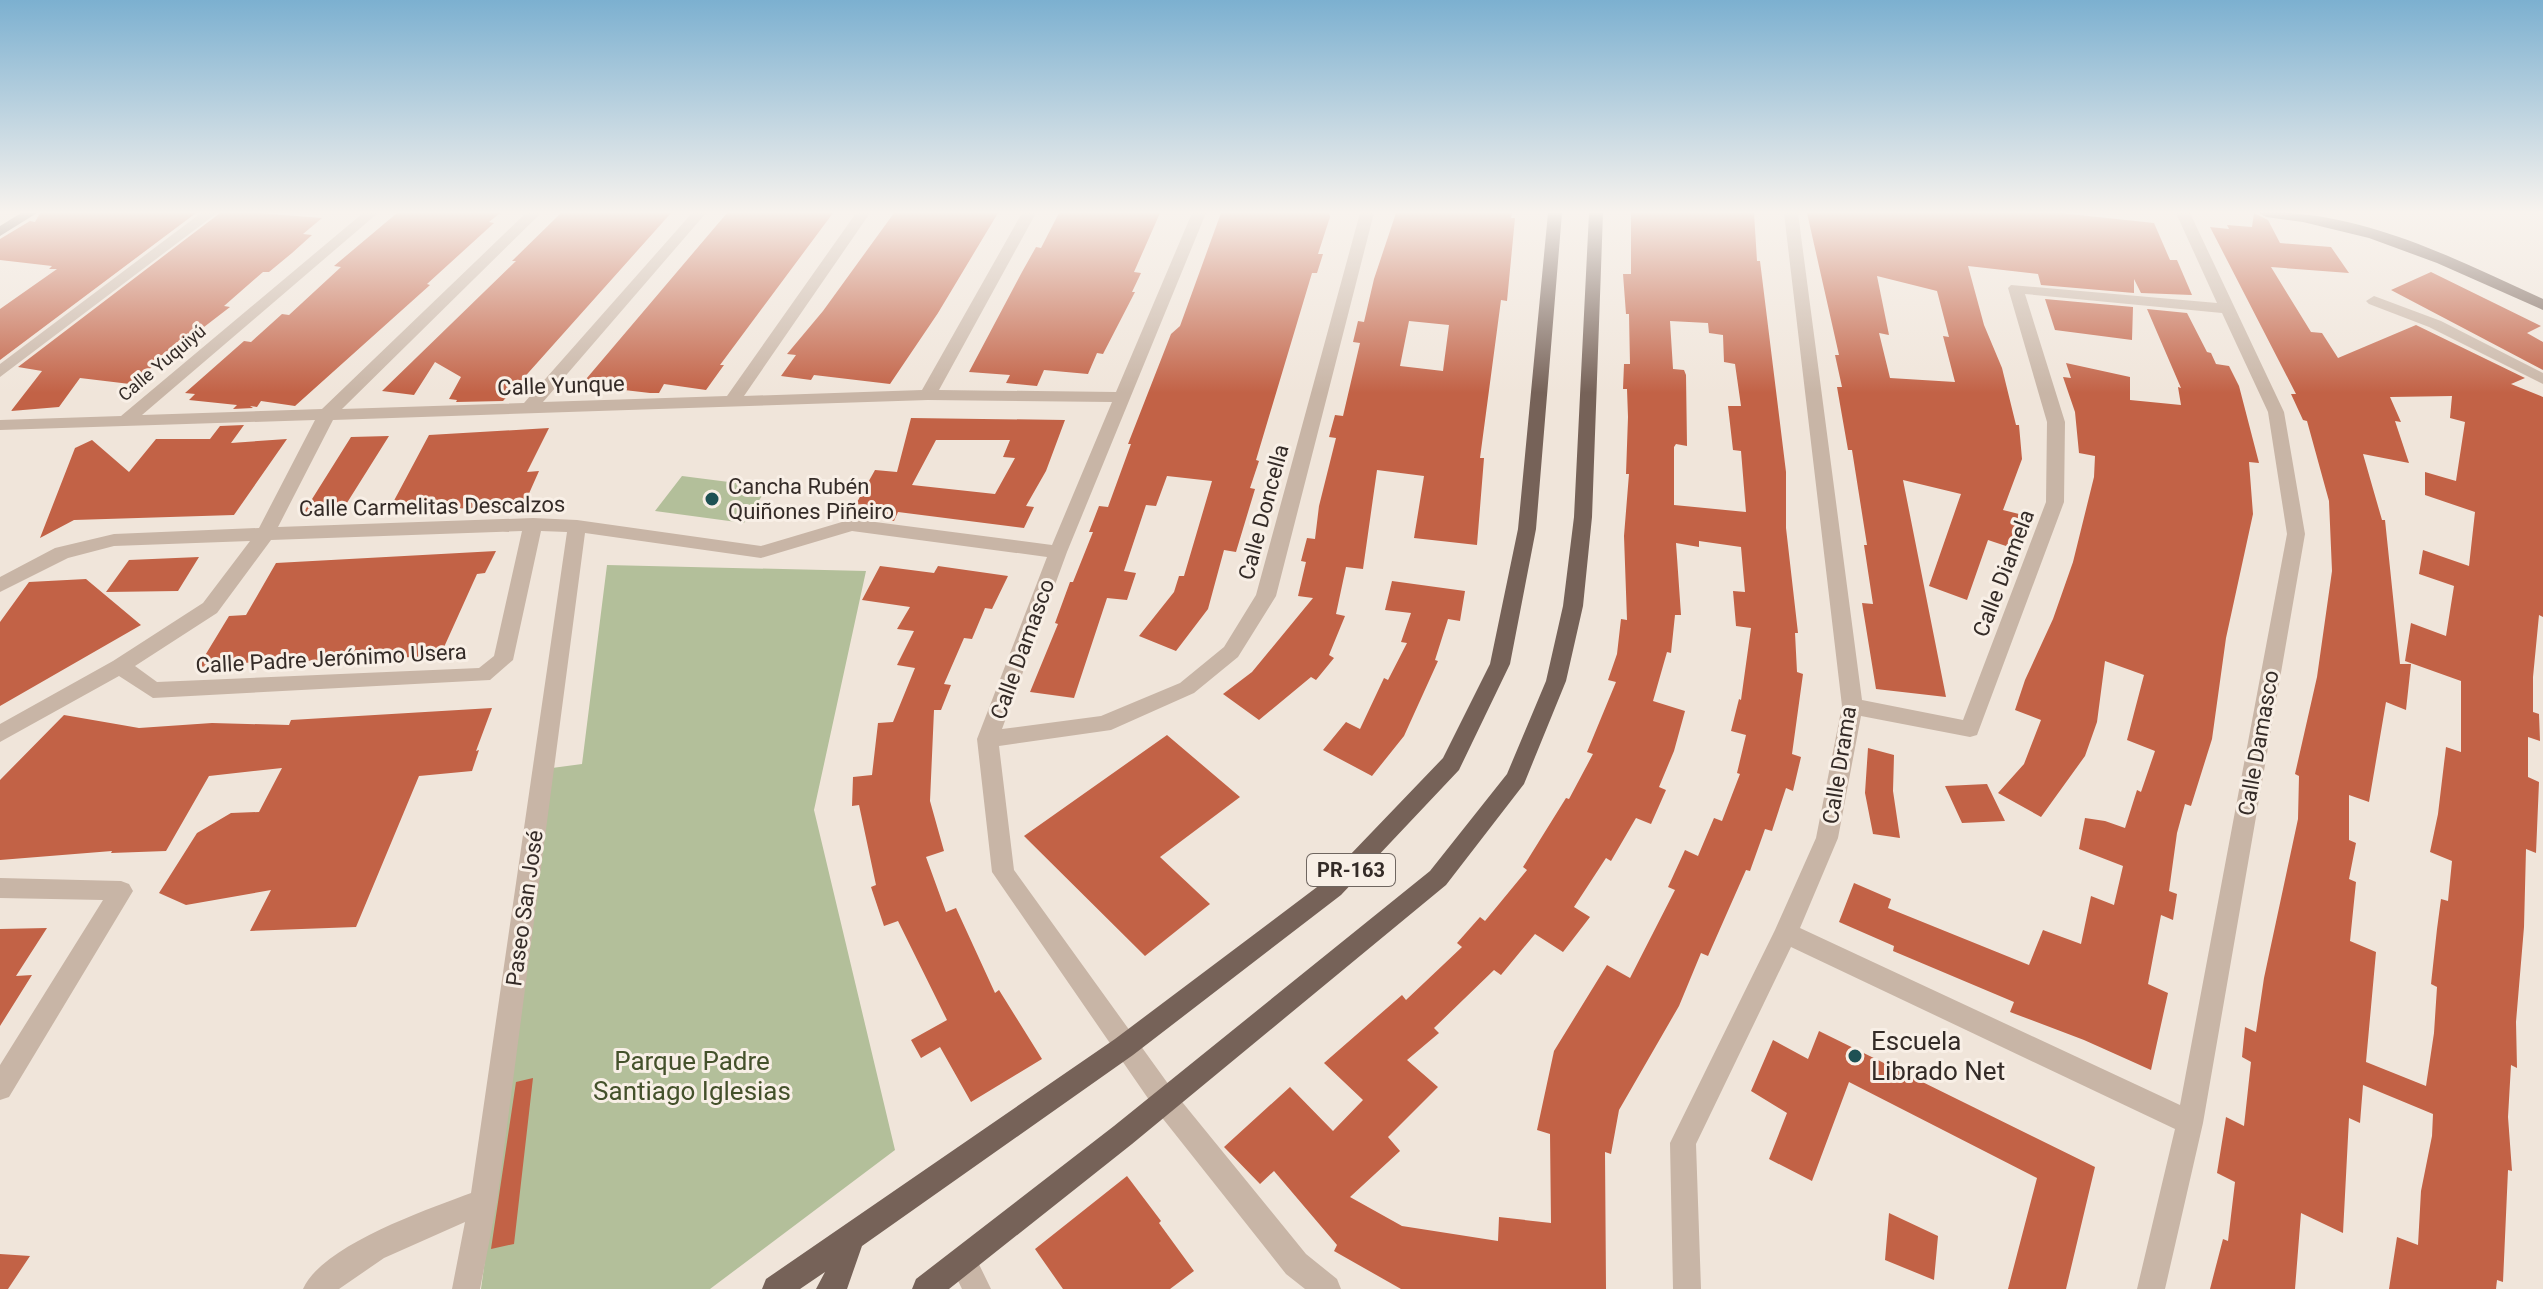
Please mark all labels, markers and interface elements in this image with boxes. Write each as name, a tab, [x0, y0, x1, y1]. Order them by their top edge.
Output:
street label: Calle Yuquiyú	[114, 320, 210, 405]
street label: Calle Yunque	[497, 371, 625, 400]
street label: Calle Doncella	[1233, 442, 1294, 583]
place label: Cancha Rubén Quiñones Piñeiro	[728, 474, 894, 524]
marker: Cancha Rubén Quiñones Piñeiro	[703, 490, 721, 508]
street label: Calle Carmelitas Descalzos	[299, 492, 565, 521]
street label: Calle Diamela	[1968, 506, 2039, 640]
street label: Calle Damasco	[986, 576, 1059, 723]
street label: Calle Padre Jerónimo Usera	[195, 639, 467, 678]
street label: Calle Damasco	[2233, 668, 2284, 818]
street label: Calle Drama	[1818, 704, 1861, 826]
street label: Paseo San José	[501, 829, 548, 988]
road number: PR-163	[1307, 854, 1395, 886]
place label: Escuela Librado Net	[1871, 1026, 2005, 1086]
park label: Parque Padre Santiago Iglesias	[593, 1046, 791, 1106]
marker: Escuela Librado Net	[1846, 1047, 1864, 1065]

